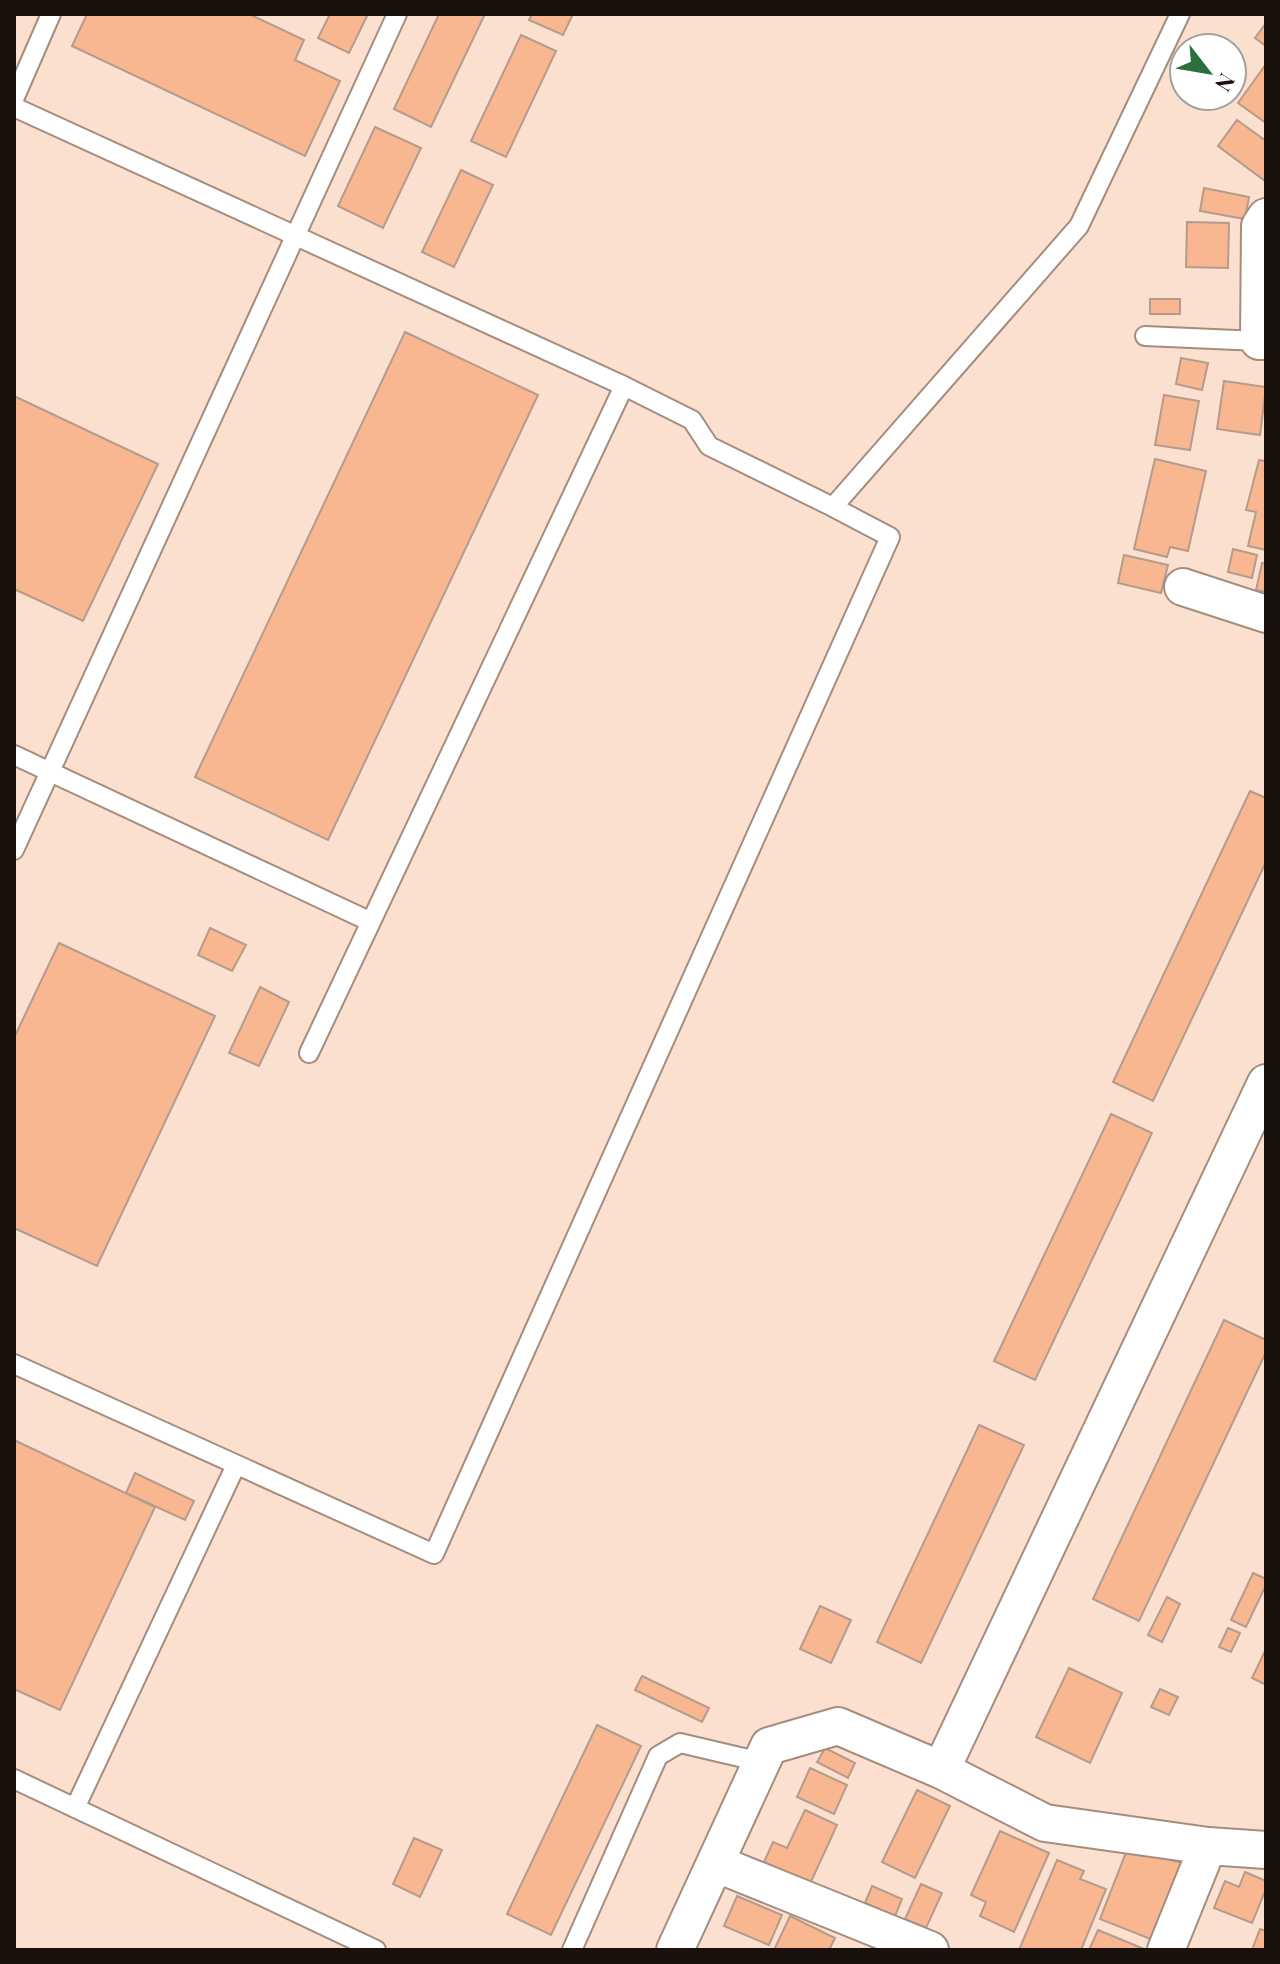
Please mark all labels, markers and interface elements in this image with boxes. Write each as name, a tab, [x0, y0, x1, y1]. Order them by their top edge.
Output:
north arrow	[1168, 32, 1248, 112]
text: N	[1209, 68, 1243, 97]

